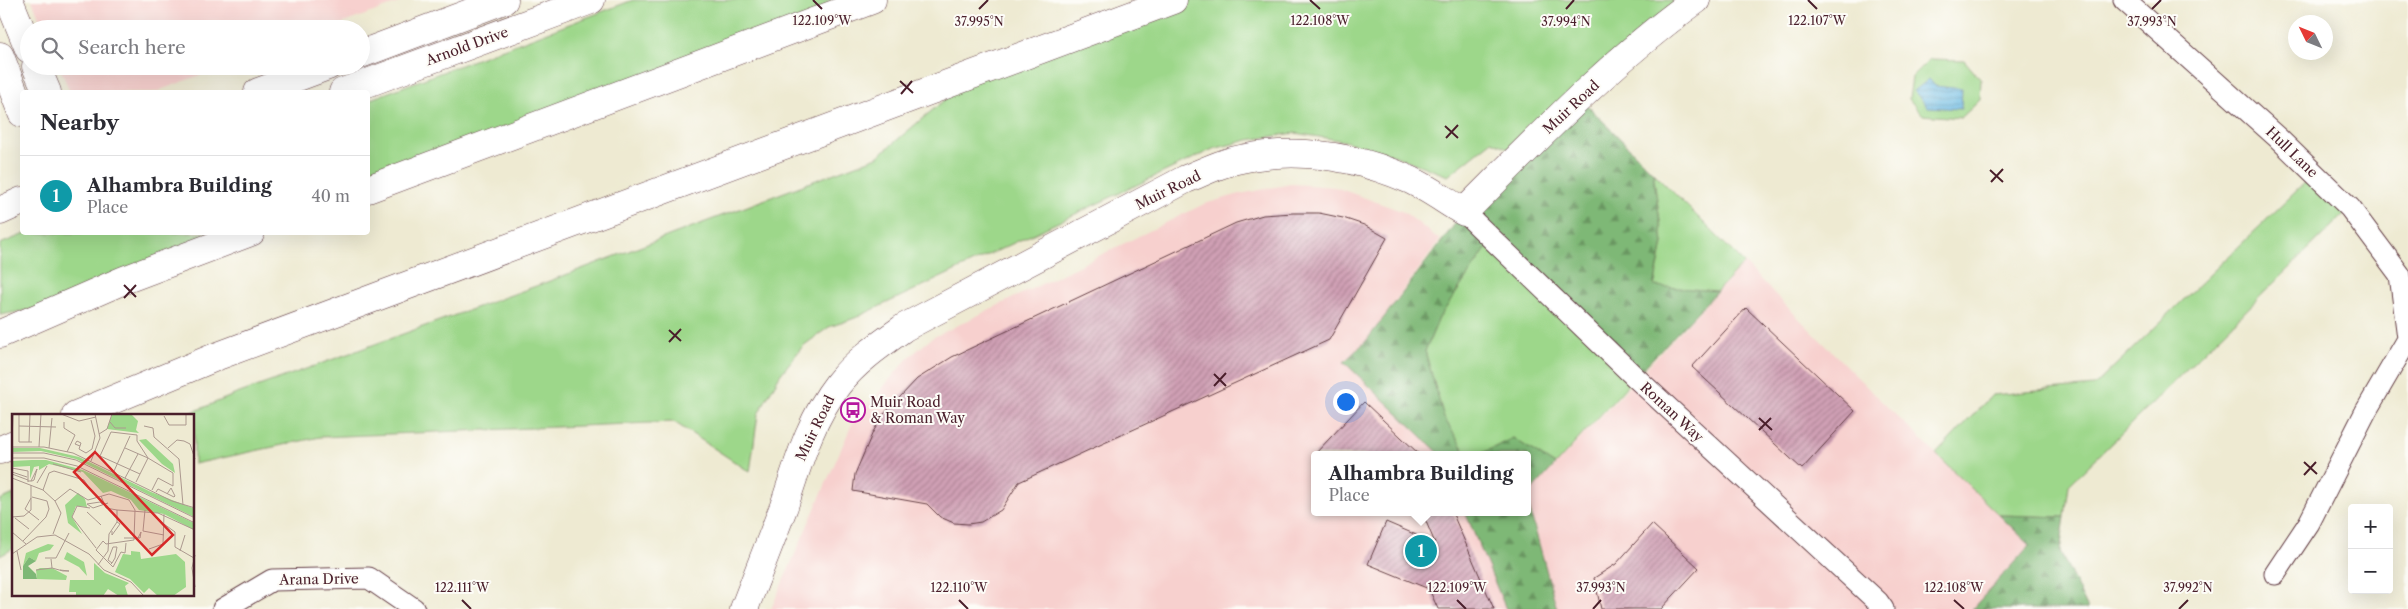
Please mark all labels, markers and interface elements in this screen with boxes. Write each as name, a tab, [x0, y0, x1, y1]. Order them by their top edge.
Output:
text: 122.109°W	[793, 13, 852, 28]
text: 122.108°W	[1291, 13, 1350, 28]
text: 122.107°W	[1788, 13, 1847, 28]
text: 37.995°N	[954, 14, 1004, 29]
text: 37.994°N	[1541, 14, 1591, 29]
text: 37.993°N	[2127, 14, 2177, 29]
north arrow	[2288, 15, 2333, 60]
search box	[20, 20, 370, 75]
street label: Arnold Drive	[422, 23, 511, 70]
icon: search	[38, 34, 66, 62]
text: Search here	[78, 36, 186, 59]
street label: Muir Road	[1539, 76, 1603, 138]
text: Nearby	[40, 110, 119, 135]
street label: Hull Lane	[2262, 123, 2322, 181]
street label: Muir Road	[1132, 166, 1204, 214]
text: Alhambra Building	[87, 174, 272, 197]
text: 1	[52, 186, 60, 206]
text: 40 m	[311, 186, 350, 206]
text: Place	[87, 197, 128, 217]
street label: Roman Way	[1637, 378, 1708, 446]
your location	[1333, 389, 1359, 415]
street label: Muir Road	[791, 392, 839, 464]
place label: Muir Road & Roman Way	[870, 393, 965, 427]
bus stop icon: Muir Road & Roman Way	[840, 397, 866, 423]
inset map	[12, 414, 195, 596]
popup	[1311, 451, 1531, 516]
text: Alhambra Building	[1328, 462, 1514, 485]
text: Place	[1328, 485, 1370, 505]
map controls	[2348, 504, 2393, 594]
button: +	[2348, 504, 2393, 549]
pin: 1	[1405, 532, 1437, 570]
button: −	[2348, 549, 2393, 594]
street label: Arana Drive	[278, 569, 359, 589]
text: 122.111°W	[435, 580, 490, 595]
text: 122.110°W	[931, 580, 988, 595]
text: 122.109°W	[1428, 580, 1487, 595]
text: 37.993°N	[1576, 580, 1626, 595]
text: 122.108°W	[1925, 580, 1984, 595]
text: 37.992°N	[2163, 580, 2213, 595]

